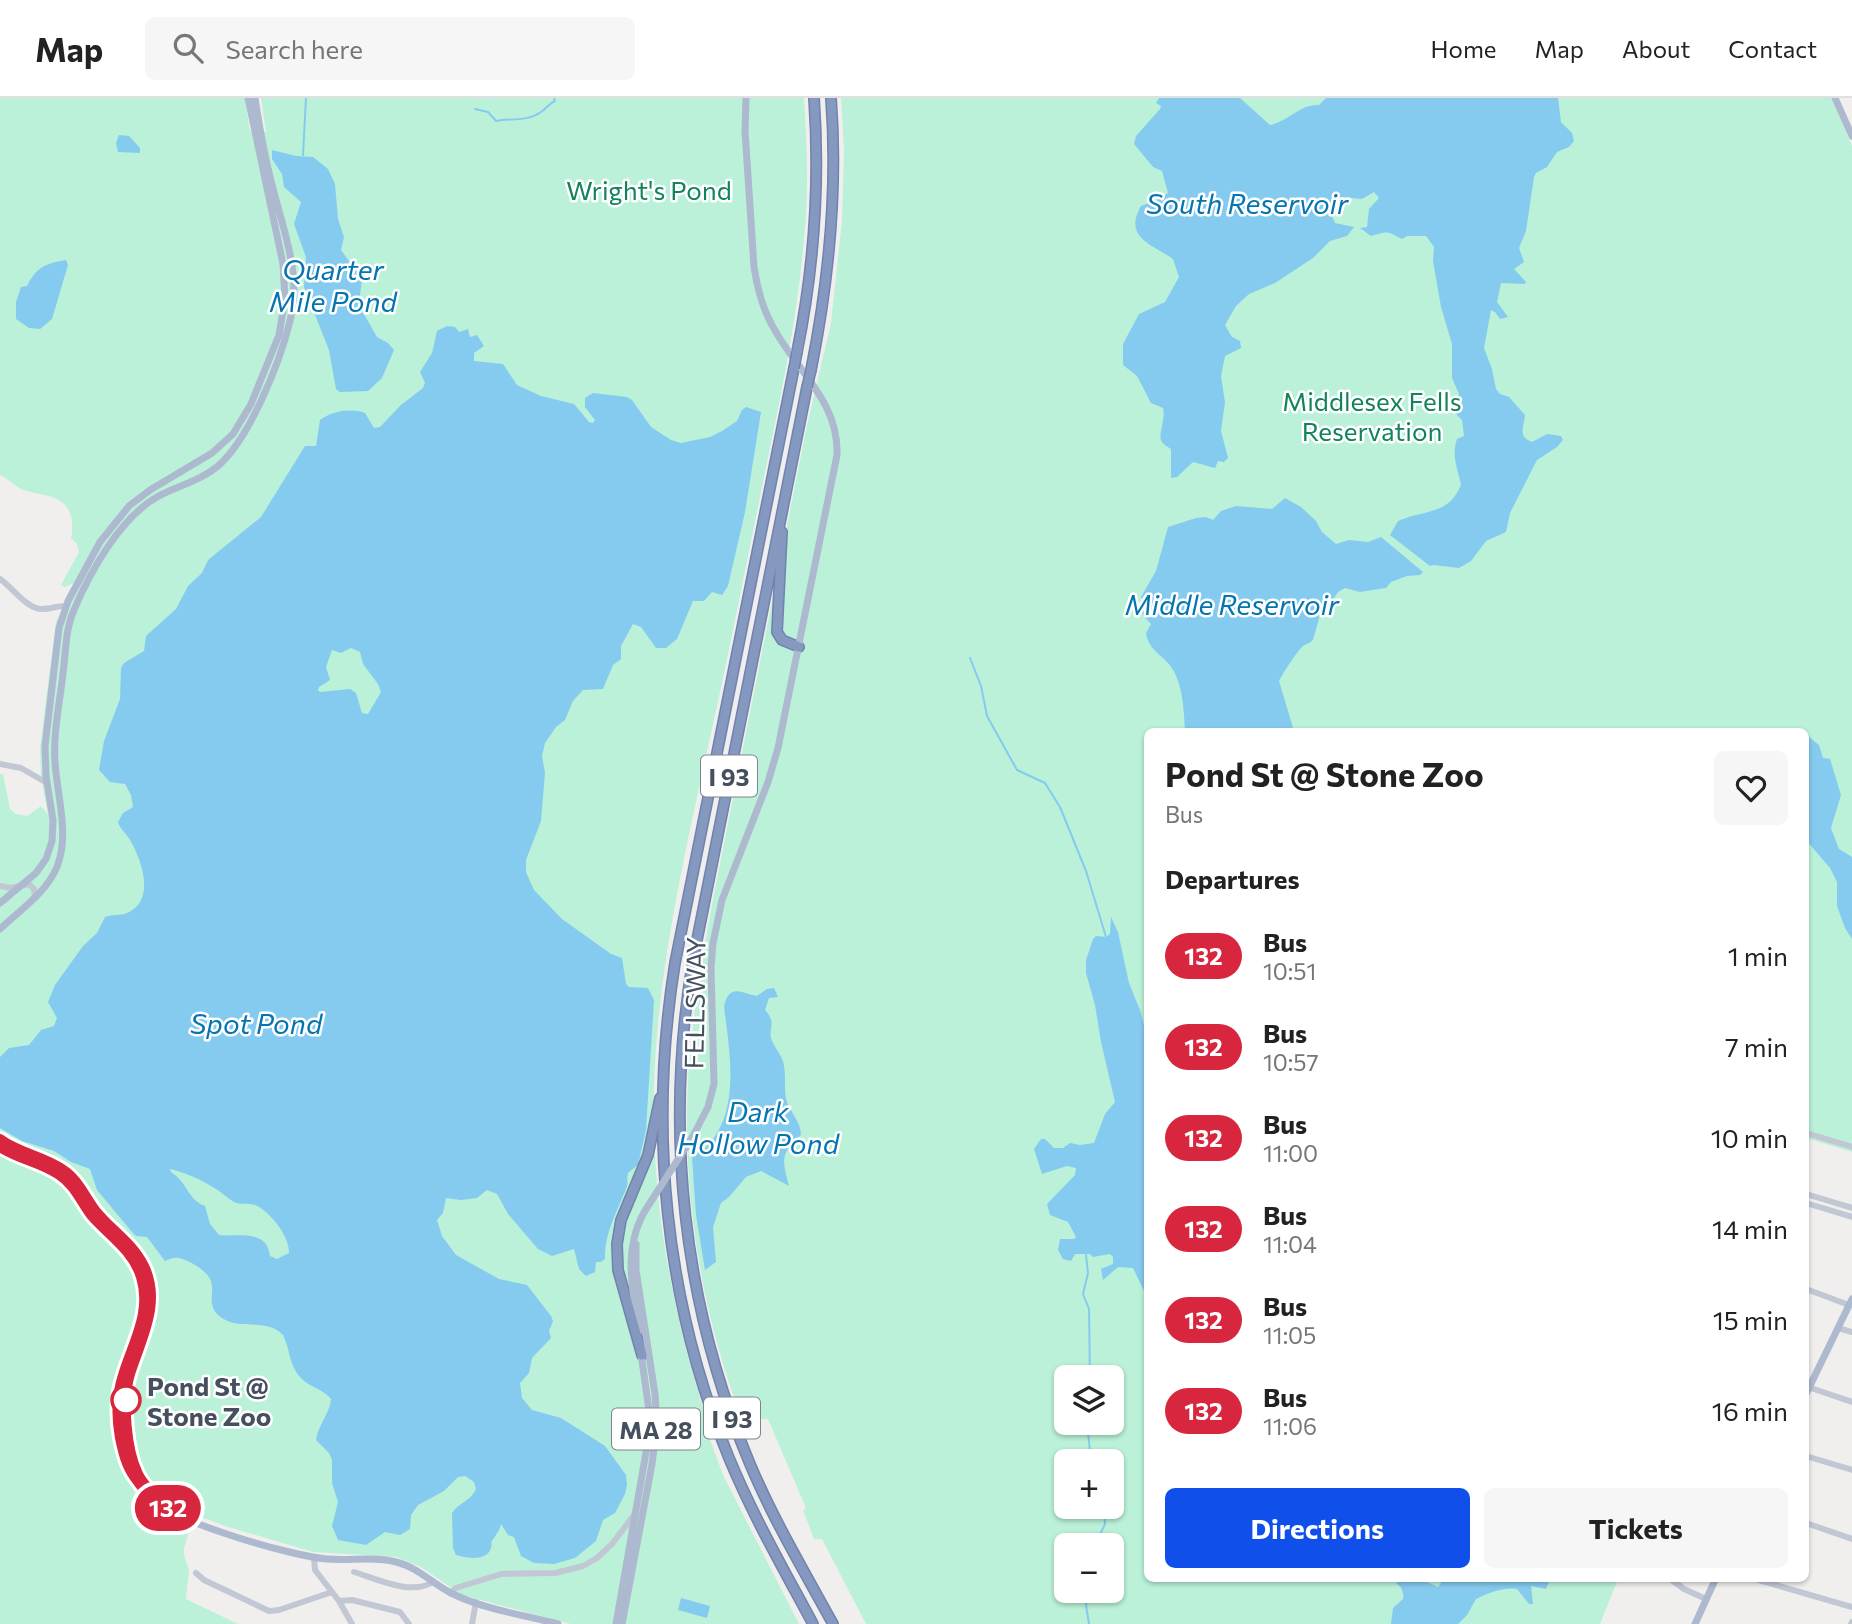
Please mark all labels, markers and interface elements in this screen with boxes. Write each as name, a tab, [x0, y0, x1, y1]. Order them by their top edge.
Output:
search box	[145, 17, 635, 80]
text: Map	[35, 28, 103, 69]
icon: search	[169, 29, 207, 67]
text: Search here	[225, 33, 363, 64]
text: Home	[1431, 34, 1497, 63]
text: Map	[1535, 34, 1584, 63]
text: About	[1622, 34, 1690, 63]
text: Contact	[1728, 34, 1817, 63]
park label: Wright's Pond	[566, 174, 732, 205]
water label: South Reservoir	[1146, 186, 1349, 220]
water label: Quarter Mile Pond	[269, 252, 398, 318]
park label: Middlesex Fells Reservation	[1282, 385, 1462, 446]
water label: Middle Reservoir	[1125, 587, 1340, 621]
button: heart	[1714, 751, 1788, 825]
text: Pond St @ Stone Zoo	[1165, 753, 1484, 794]
road number: I 93	[701, 756, 757, 796]
text: Bus	[1165, 800, 1203, 828]
text: Departures	[1165, 863, 1300, 894]
text: Bus	[1263, 926, 1307, 957]
street label: FELLSWAY	[677, 937, 711, 1069]
text: 1 min	[1728, 940, 1788, 971]
text: 132	[1184, 941, 1223, 970]
text: 10:51	[1263, 957, 1316, 985]
water label: Spot Pond	[190, 1006, 324, 1040]
text: Bus	[1263, 1017, 1307, 1048]
text: 7 min	[1725, 1031, 1788, 1062]
text: 132	[1184, 1032, 1223, 1061]
text: 10:57	[1263, 1048, 1319, 1076]
water label: Dark Hollow Pond	[677, 1094, 841, 1160]
text: Bus	[1263, 1108, 1307, 1139]
text: 10 min	[1711, 1122, 1788, 1153]
text: 132	[1184, 1123, 1223, 1152]
text: 11:00	[1263, 1139, 1318, 1167]
text: Bus	[1263, 1199, 1307, 1230]
text: 14 min	[1712, 1213, 1788, 1244]
text: 132	[1184, 1214, 1223, 1243]
text: 11:04	[1263, 1230, 1317, 1258]
text: Bus	[1263, 1290, 1307, 1321]
text: 15 min	[1713, 1304, 1788, 1335]
text: 132	[1184, 1305, 1223, 1334]
text: 11:05	[1263, 1321, 1316, 1349]
map controls	[1054, 1365, 1124, 1603]
button: layers	[1054, 1365, 1124, 1435]
place label: Pond St @ Stone Zoo	[147, 1370, 271, 1431]
text: Bus	[1263, 1381, 1307, 1412]
marker: Pond St @ Stone Zoo	[111, 1385, 141, 1415]
text: 16 min	[1712, 1395, 1788, 1426]
text: 132	[1184, 1396, 1223, 1425]
road number: I 93	[704, 1398, 760, 1438]
road number: MA 28	[612, 1408, 700, 1450]
text: 11:06	[1263, 1412, 1317, 1440]
button: +	[1054, 1449, 1124, 1519]
line badge: 132	[128, 1485, 208, 1531]
button: Directions	[1165, 1488, 1470, 1568]
button: Tickets	[1484, 1488, 1788, 1568]
text: 132	[149, 1493, 187, 1522]
button: −	[1054, 1533, 1124, 1603]

